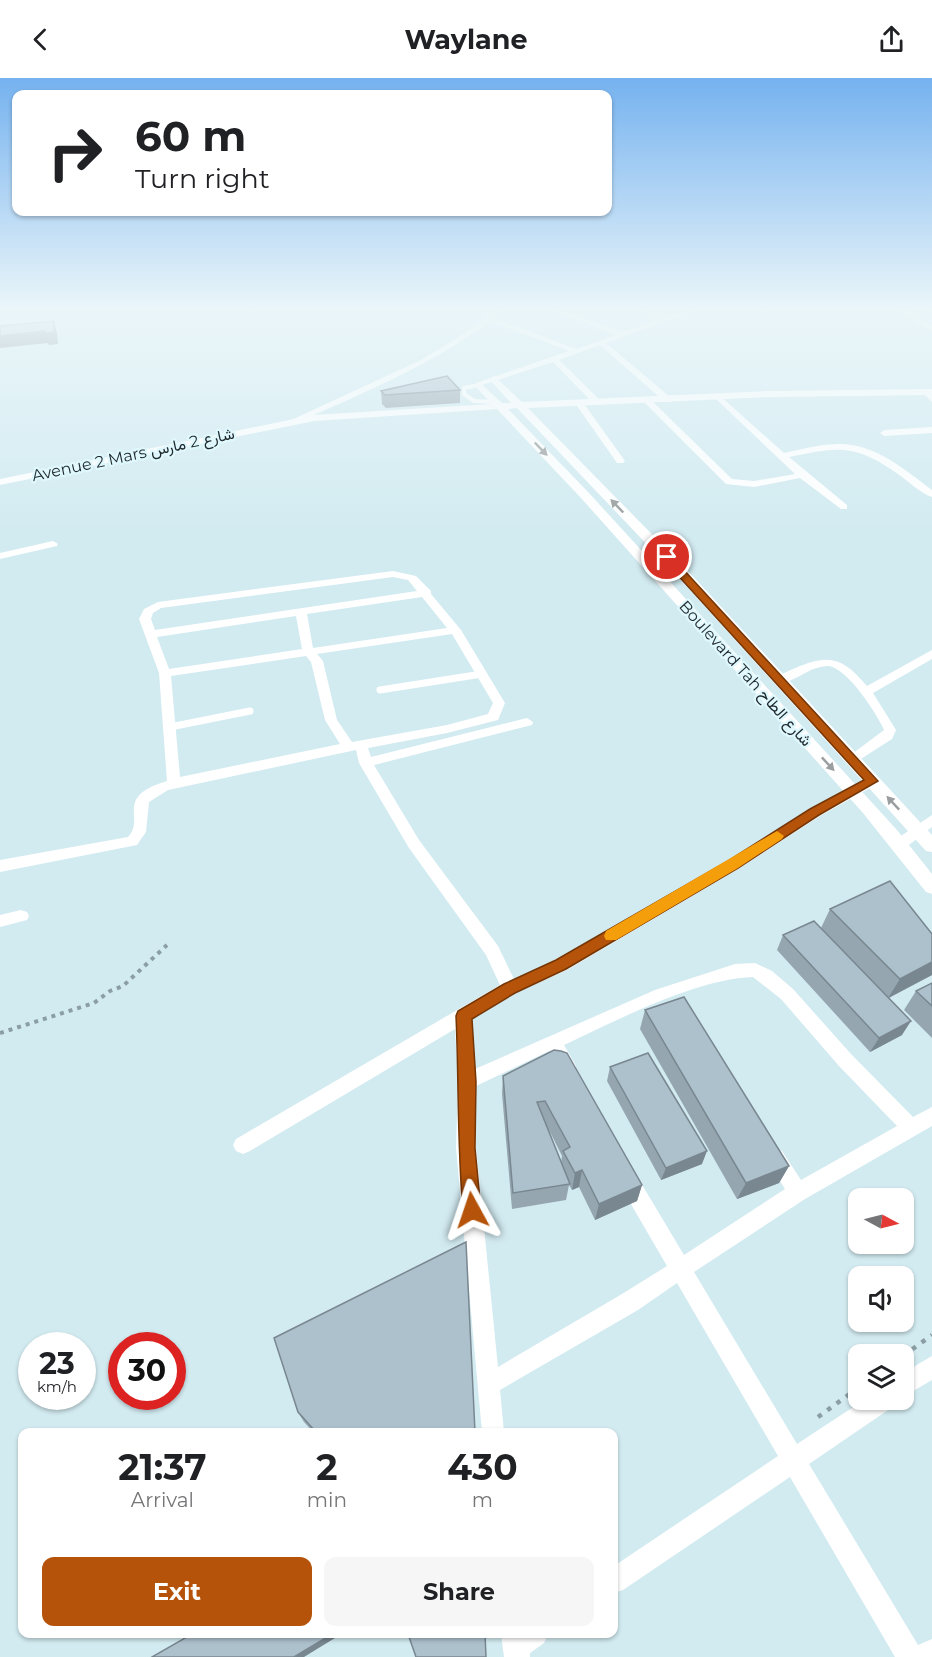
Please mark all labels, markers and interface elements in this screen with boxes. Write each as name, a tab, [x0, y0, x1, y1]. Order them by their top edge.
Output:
icon: back	[24, 23, 57, 56]
text: Waylane	[404, 23, 528, 56]
icon: share	[875, 23, 908, 56]
text: 60 m	[135, 110, 246, 162]
icon: right	[36, 114, 114, 192]
text: Turn right	[135, 162, 270, 195]
street label: Avenue 2 Mars شارع 2 مارس	[30, 424, 236, 487]
one-way arrow	[534, 441, 548, 455]
one-way arrow	[611, 500, 625, 514]
pin	[641, 531, 692, 582]
icon: arrive	[650, 540, 683, 573]
street label: Boulevard Tah شارع الطاح	[674, 597, 816, 751]
one-way arrow	[821, 756, 835, 771]
one-way arrow	[887, 796, 900, 811]
position arrow	[440, 1178, 504, 1242]
north arrow	[848, 1188, 914, 1254]
map controls	[848, 1188, 914, 1410]
button: sound	[848, 1266, 914, 1332]
speed limit sign: 30	[108, 1332, 186, 1410]
button: layers	[848, 1344, 914, 1410]
text: 23	[39, 1345, 75, 1382]
text: km/h	[37, 1377, 77, 1396]
text: 21:37	[118, 1445, 206, 1489]
text: 2	[316, 1445, 338, 1489]
text: 430	[447, 1445, 518, 1489]
text: Arrival	[131, 1488, 194, 1512]
text: min	[307, 1488, 347, 1512]
text: m	[472, 1488, 493, 1512]
button: Exit	[42, 1557, 312, 1626]
button: Share	[324, 1557, 594, 1626]

